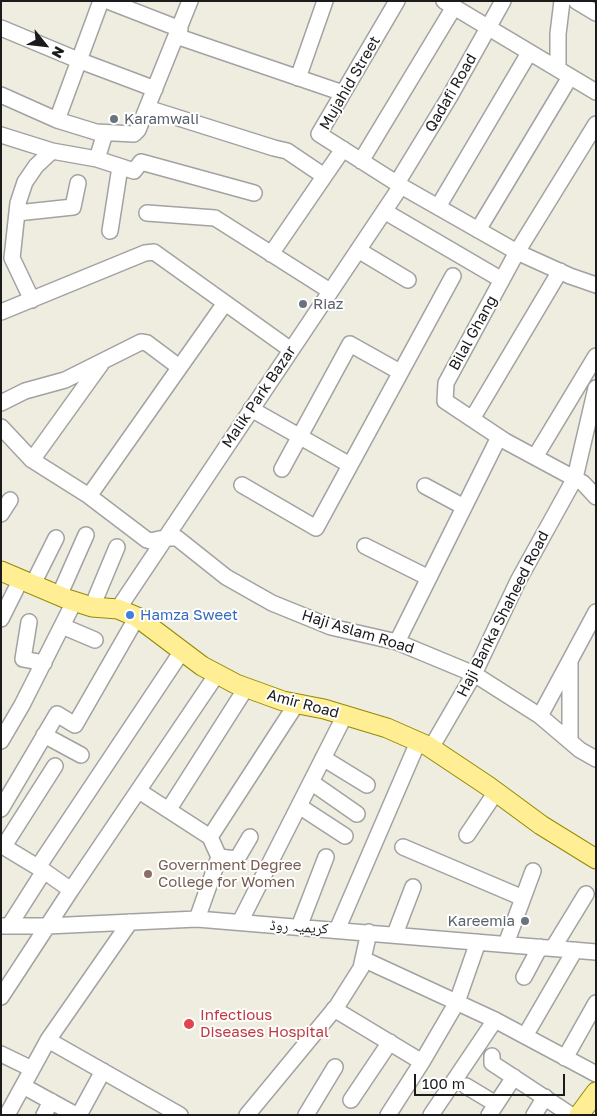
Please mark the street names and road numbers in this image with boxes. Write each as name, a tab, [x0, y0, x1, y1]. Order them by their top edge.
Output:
street label: Mujahid Street	[316, 33, 384, 133]
street label: Qadafi Road	[421, 51, 481, 135]
street label: Bilal Ghang	[445, 293, 501, 373]
street label: Malik Park Bazar	[218, 343, 300, 451]
street label: Haji Banka Shaheed Road	[453, 528, 553, 700]
street label: Haji Aslam Road	[300, 606, 416, 658]
street label: Amir Road	[265, 686, 341, 722]
street label: کریمیہ روڈ	[269, 916, 329, 938]

